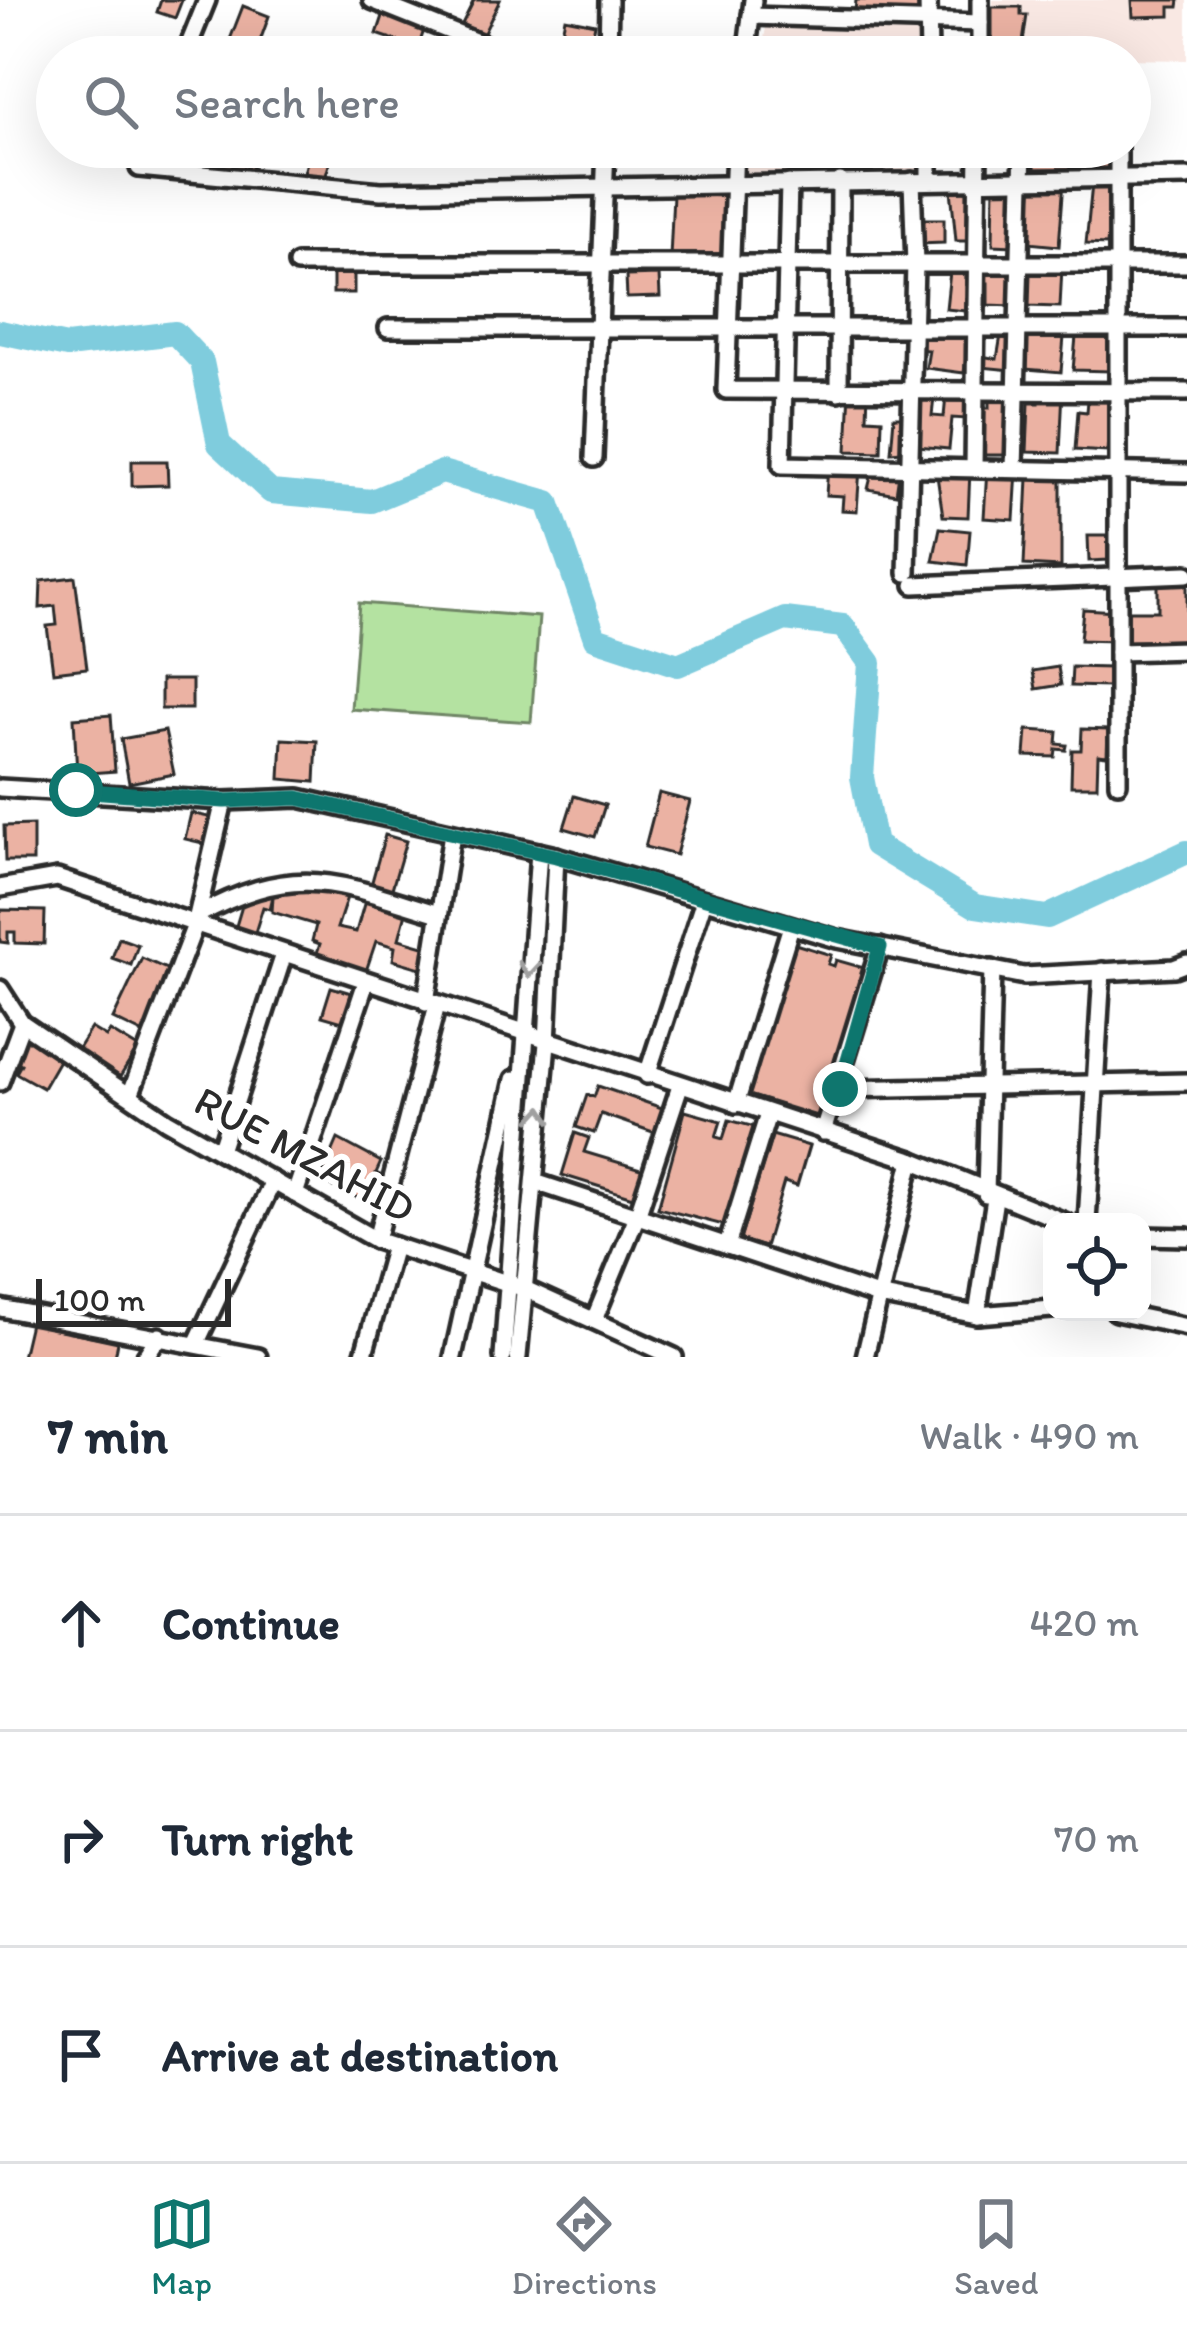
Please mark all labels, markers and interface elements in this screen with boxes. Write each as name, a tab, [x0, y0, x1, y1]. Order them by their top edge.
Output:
search box	[36, 36, 1151, 168]
icon: search	[78, 69, 144, 135]
text: Search here	[174, 75, 400, 129]
route start	[49, 763, 103, 817]
one-way arrow	[517, 959, 542, 978]
route end	[813, 1062, 867, 1116]
street label: RUE MZAHID	[186, 1075, 424, 1233]
one-way arrow	[528, 1105, 553, 1124]
map controls	[1043, 1213, 1151, 1321]
button: locate	[1043, 1213, 1151, 1321]
scale bar	[36, 1273, 231, 1326]
text: 100 m	[54, 1280, 145, 1319]
text: 7 min	[48, 1405, 168, 1466]
text: Walk · 490 m	[919, 1412, 1139, 1459]
icon: ahead	[48, 1590, 114, 1656]
text: Continue	[162, 1596, 340, 1650]
text: 420 m	[1029, 1599, 1139, 1646]
icon: right	[48, 1806, 114, 1872]
text: Turn right	[162, 1812, 353, 1866]
text: 70 m	[1054, 1815, 1139, 1862]
icon: arrive	[48, 2022, 114, 2088]
text: Arrive at destination	[162, 2028, 558, 2082]
tab: Map	[149, 2191, 215, 2302]
tab: Directions	[512, 2191, 657, 2302]
tab: Saved	[954, 2191, 1038, 2302]

